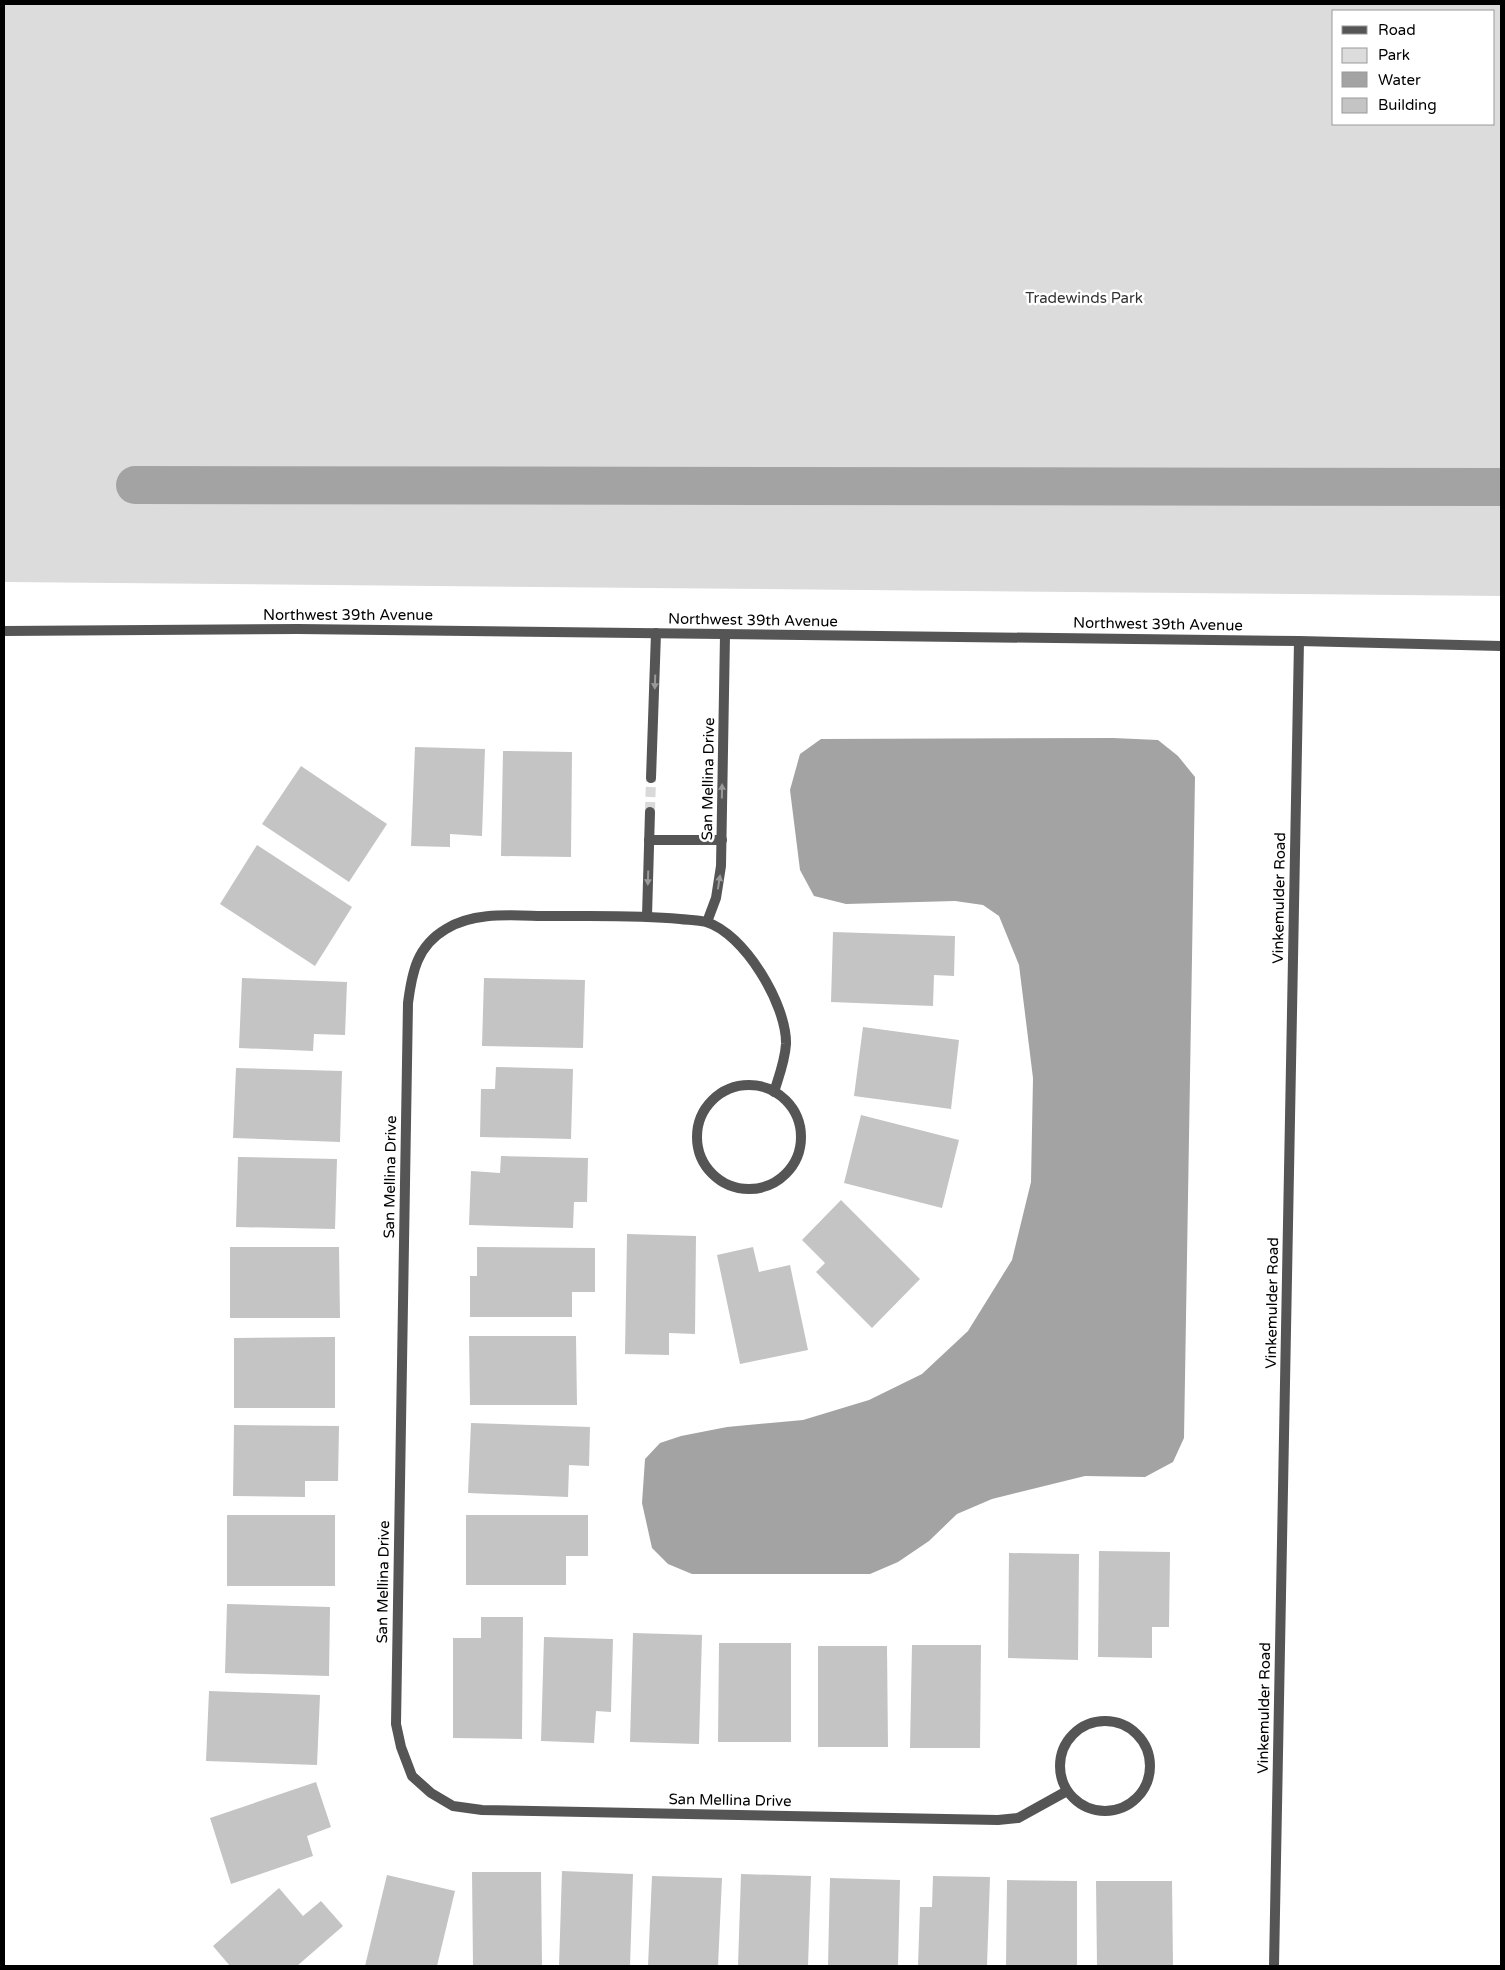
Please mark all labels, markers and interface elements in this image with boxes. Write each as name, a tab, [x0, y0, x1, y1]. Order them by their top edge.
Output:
legend	[1332, 10, 1495, 125]
text: Road	[1378, 21, 1416, 39]
text: Park	[1378, 46, 1410, 64]
text: Water	[1378, 71, 1421, 89]
text: Building	[1378, 96, 1437, 114]
park label: Tradewinds Park	[1025, 289, 1143, 307]
street label: Northwest 39th Avenue	[263, 606, 433, 624]
street label: Northwest 39th Avenue	[668, 610, 838, 630]
street label: Northwest 39th Avenue	[1073, 614, 1243, 634]
one-way arrow	[650, 674, 658, 690]
street label: San Mellina Drive	[698, 717, 718, 841]
one-way arrow	[719, 783, 727, 799]
street label: Vinkemulder Road	[1269, 832, 1289, 964]
one-way arrow	[644, 870, 652, 886]
one-way arrow	[715, 874, 723, 890]
street label: San Mellina Drive	[380, 1115, 400, 1239]
street label: Vinkemulder Road	[1262, 1237, 1282, 1369]
street label: San Mellina Drive	[373, 1520, 393, 1644]
street label: Vinkemulder Road	[1254, 1642, 1274, 1774]
street label: San Mellina Drive	[668, 1790, 792, 1810]

